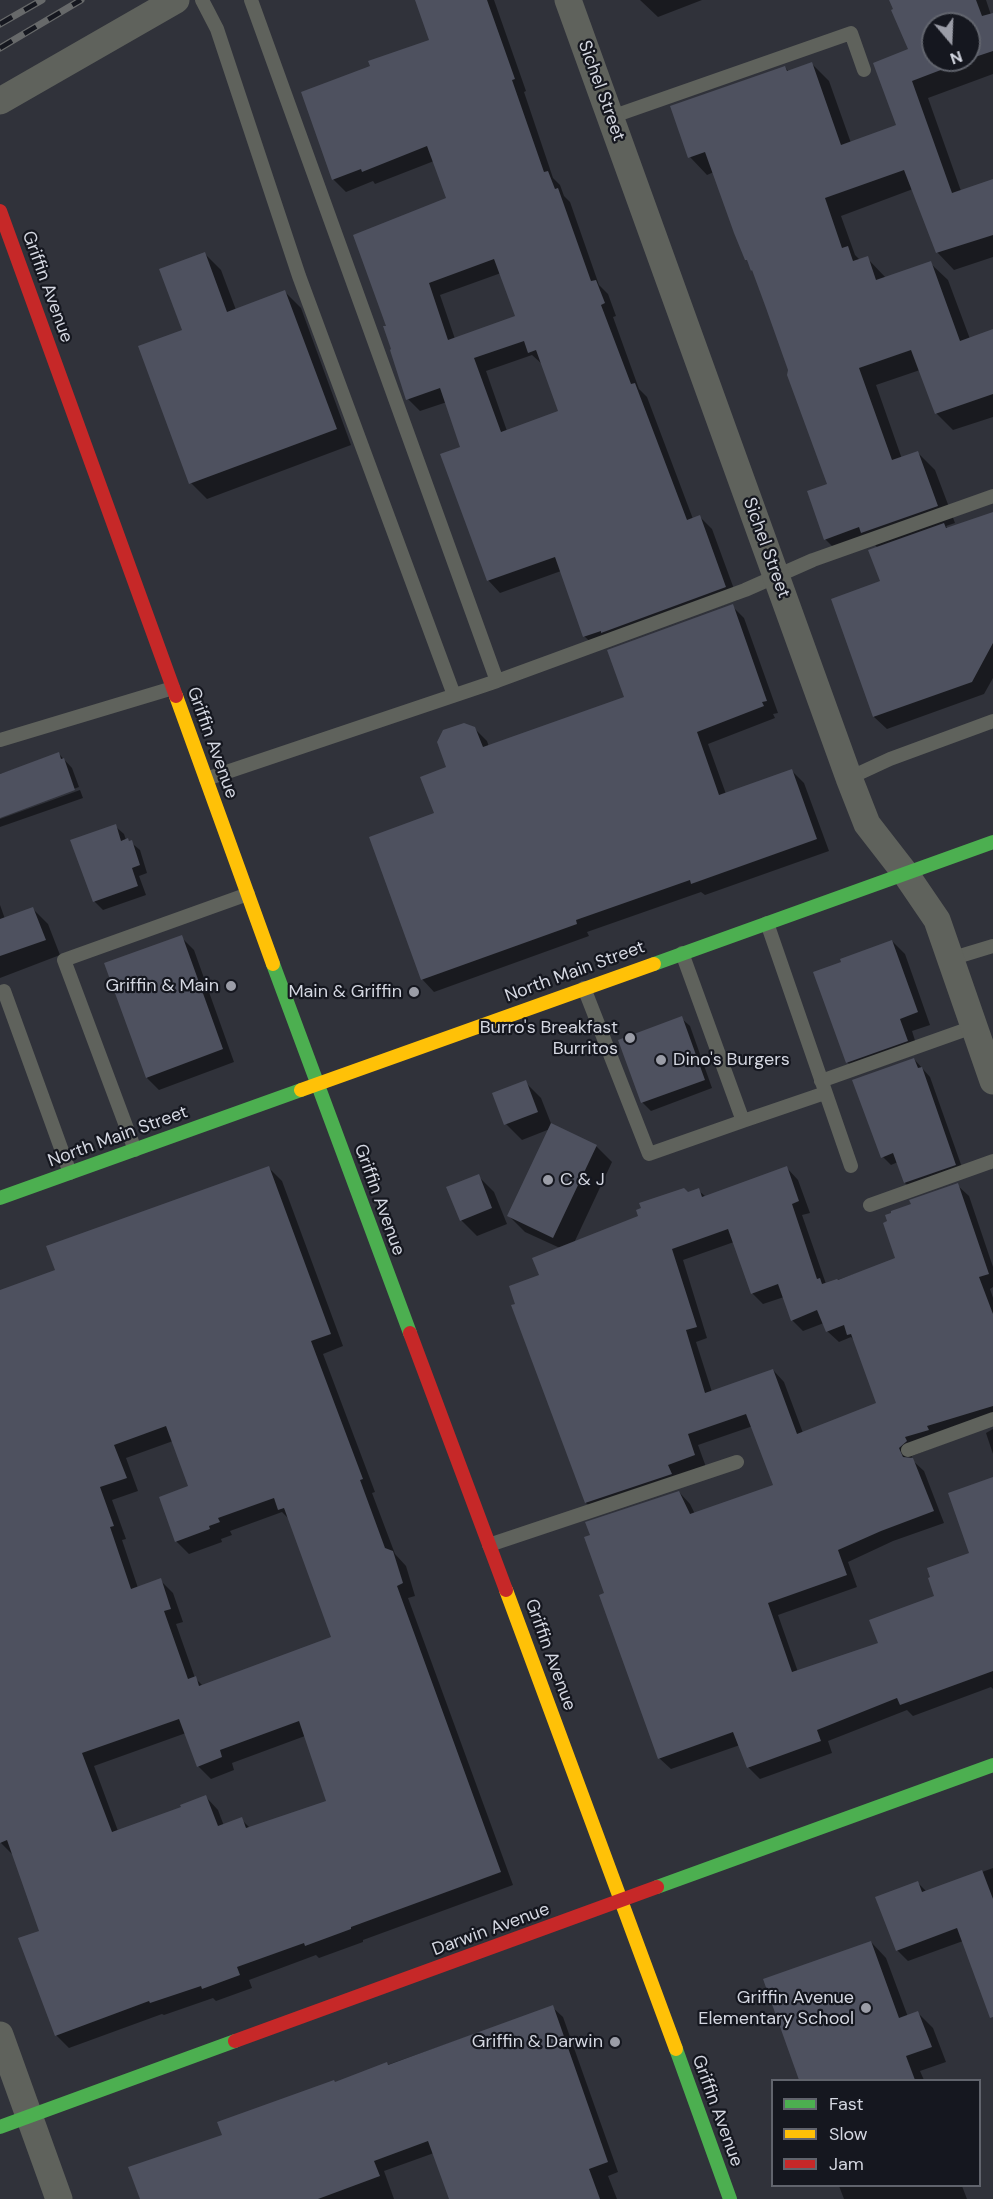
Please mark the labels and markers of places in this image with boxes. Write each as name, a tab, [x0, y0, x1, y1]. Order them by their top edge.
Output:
place label: Griffin & Main	[105, 975, 219, 997]
marker: Griffin & Main	[224, 979, 238, 993]
place label: Main & Griffin	[288, 981, 402, 1003]
marker: Main & Griffin	[407, 985, 421, 999]
place label: Burro's Breakfast Burritos	[480, 1017, 618, 1060]
marker: Burro's Breakfast Burritos	[623, 1031, 637, 1045]
place label: Dino's Burgers	[673, 1049, 790, 1071]
marker: Dino's Burgers	[654, 1053, 668, 1067]
place label: C & J	[560, 1169, 605, 1191]
marker: C & J	[541, 1173, 555, 1187]
place label: Griffin Avenue Elementary School	[698, 1987, 854, 2030]
marker: Griffin Avenue Elementary School	[859, 2001, 873, 2015]
place label: Griffin & Darwin	[472, 2031, 603, 2053]
marker: Griffin & Darwin	[608, 2035, 622, 2049]

